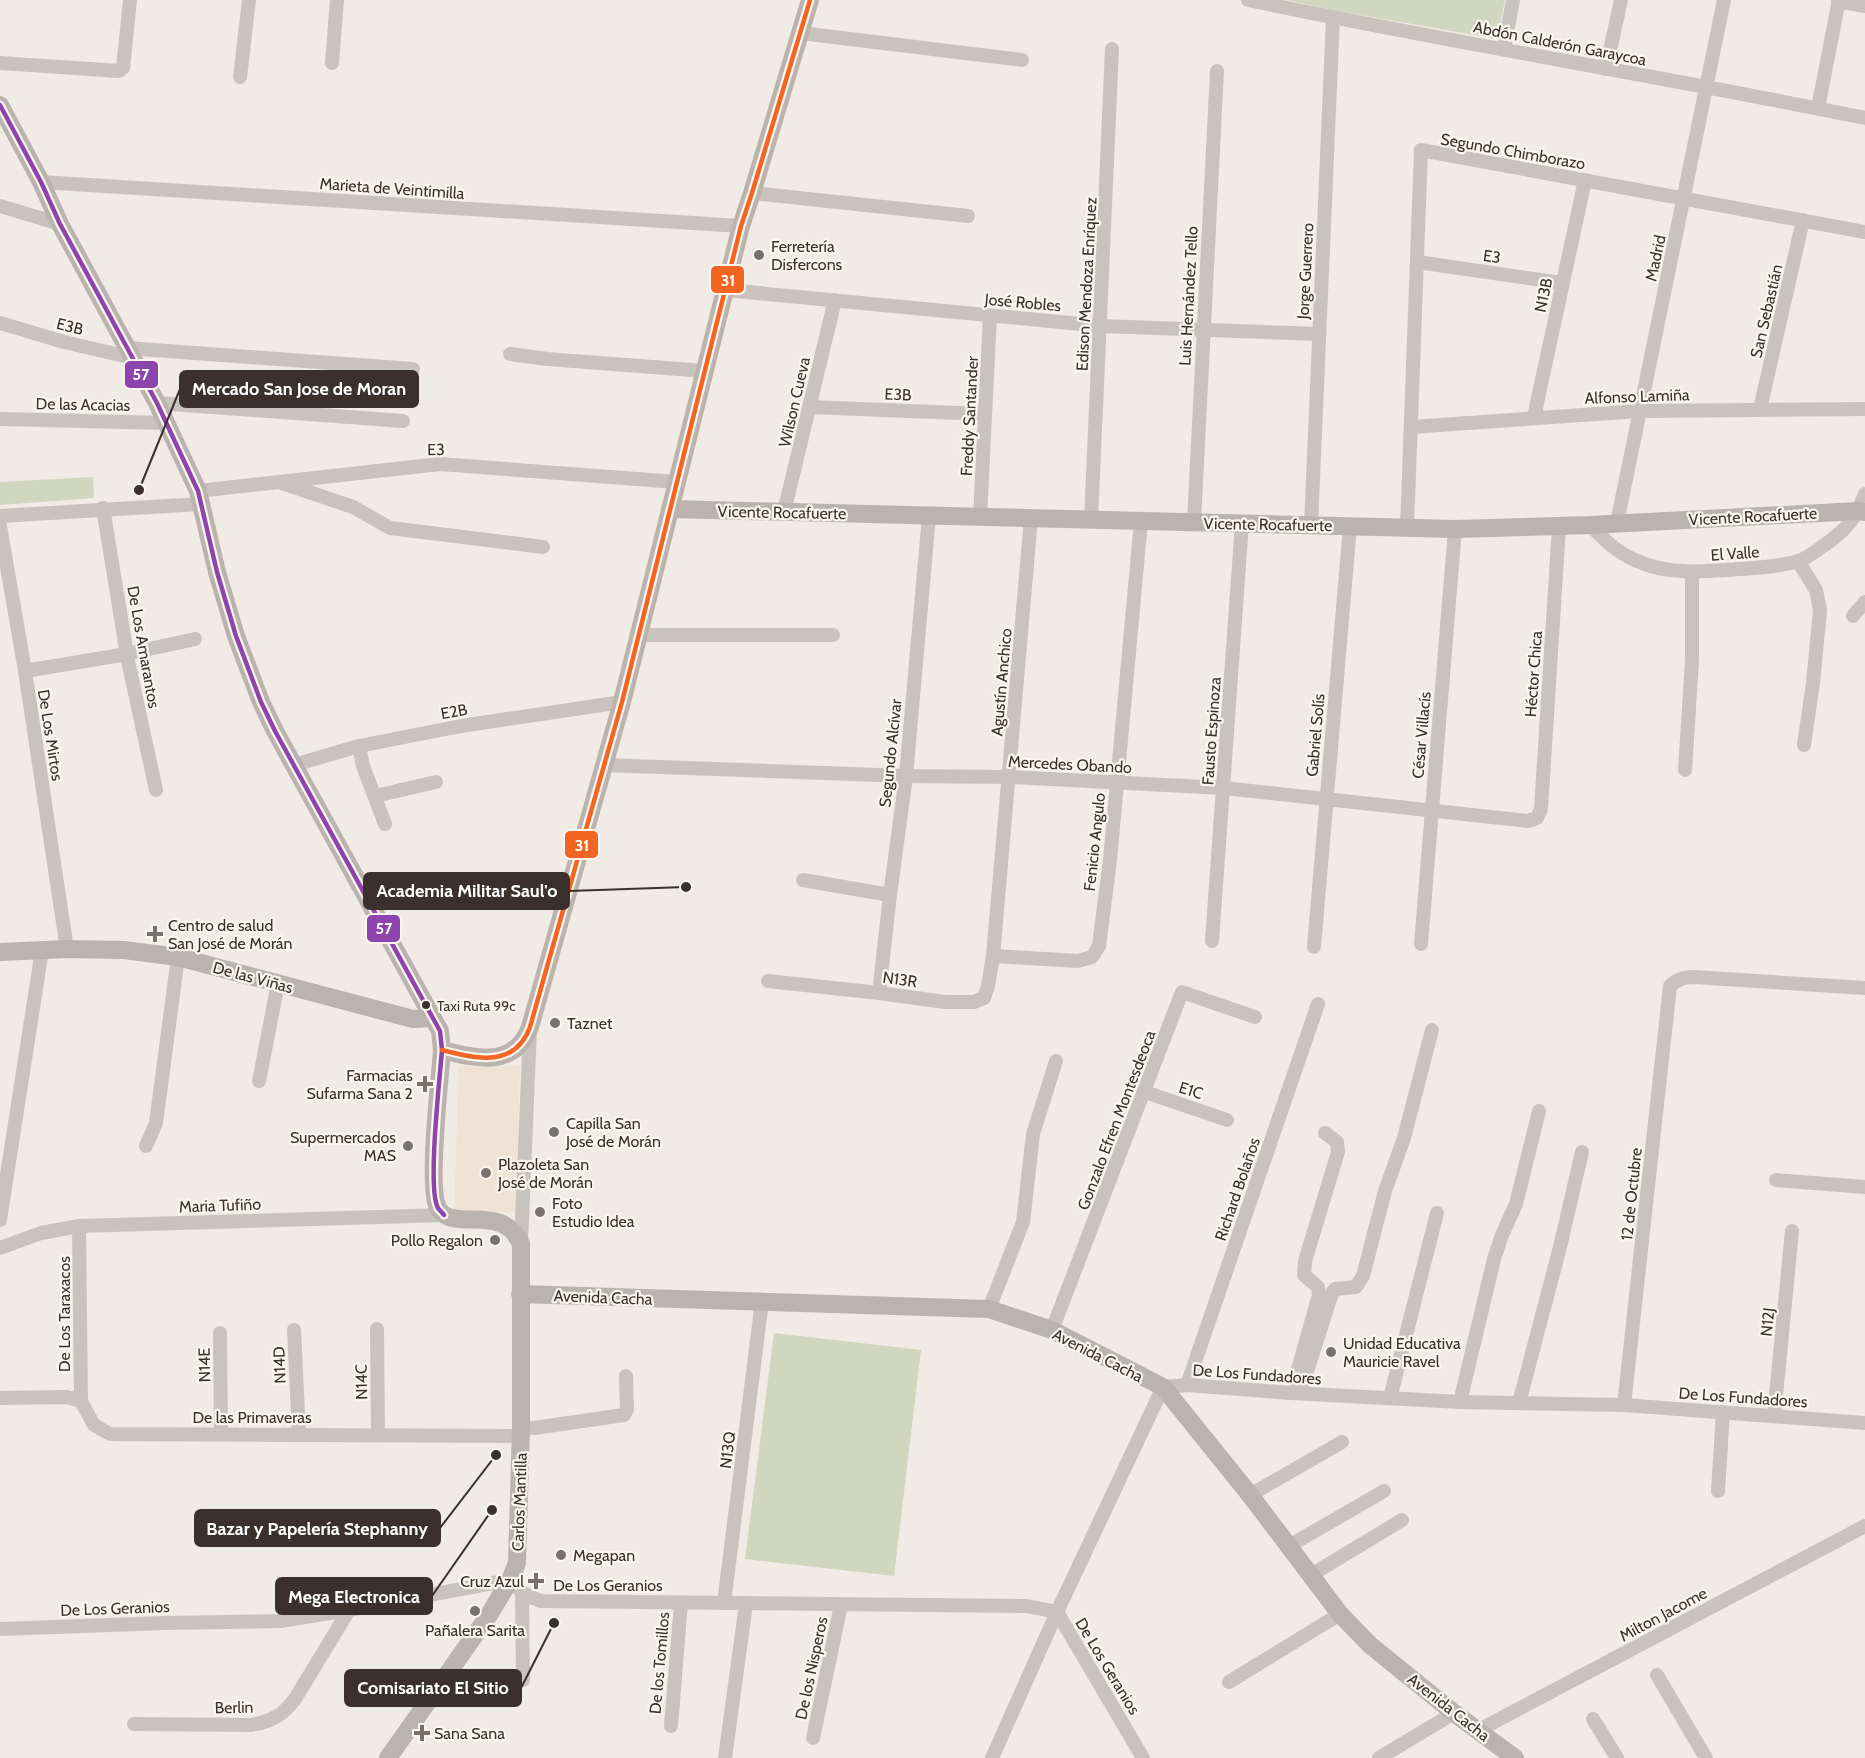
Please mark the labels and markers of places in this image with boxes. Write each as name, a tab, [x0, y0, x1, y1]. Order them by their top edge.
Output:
place label: Ferretería Disfercons	[771, 237, 843, 274]
marker: Ferretería Disfercons	[752, 248, 766, 262]
callout: Mercado San Jose de Moran	[180, 371, 418, 407]
callout: Academia Militar Saul'o	[364, 873, 569, 909]
place label: Centro de salud San José de Morán	[168, 916, 293, 953]
marker: Centro de salud San José de Morán	[146, 925, 164, 943]
place label: Taxi Ruta 99c	[437, 997, 516, 1015]
marker: Taxi Ruta 99c	[420, 999, 432, 1011]
place label: Taznet	[567, 1014, 613, 1033]
marker: Taznet	[548, 1016, 562, 1030]
place label: Farmacias Sufarma Sana 2	[306, 1066, 413, 1103]
marker: Farmacias Sufarma Sana 2	[418, 1077, 432, 1091]
place label: Capilla San José de Morán	[565, 1114, 661, 1151]
marker: Capilla San José de Morán	[547, 1125, 561, 1139]
place label: Supermercados MAS	[290, 1128, 396, 1165]
marker: Supermercados MAS	[401, 1139, 415, 1153]
place label: Plazoleta San José de Morán	[497, 1155, 593, 1192]
marker: Plazoleta San José de Morán	[479, 1166, 493, 1180]
place label: Foto Estudio Idea	[552, 1194, 635, 1231]
marker: Foto Estudio Idea	[533, 1205, 547, 1219]
place label: Pollo Regalon	[391, 1231, 483, 1250]
marker: Pollo Regalon	[488, 1233, 502, 1247]
place label: Unidad Educativa Mauricie Ravel	[1343, 1334, 1461, 1371]
marker: Unidad Educativa Mauricie Ravel	[1324, 1345, 1338, 1359]
callout: Bazar y Papelería Stephanny	[195, 1510, 440, 1546]
place label: Megapan	[573, 1546, 635, 1565]
marker: Megapan	[554, 1548, 568, 1562]
place label: Cruz Azul	[460, 1572, 524, 1591]
marker: Cruz Azul	[529, 1574, 543, 1588]
callout: Mega Electronica	[276, 1578, 432, 1614]
marker: Pañalera Sarita	[468, 1604, 482, 1618]
place label: Pañalera Sarita	[425, 1621, 525, 1640]
callout: Comisariato El Sitio	[345, 1670, 521, 1706]
place label: Sana Sana	[434, 1724, 505, 1743]
marker: Sana Sana	[415, 1726, 429, 1740]

